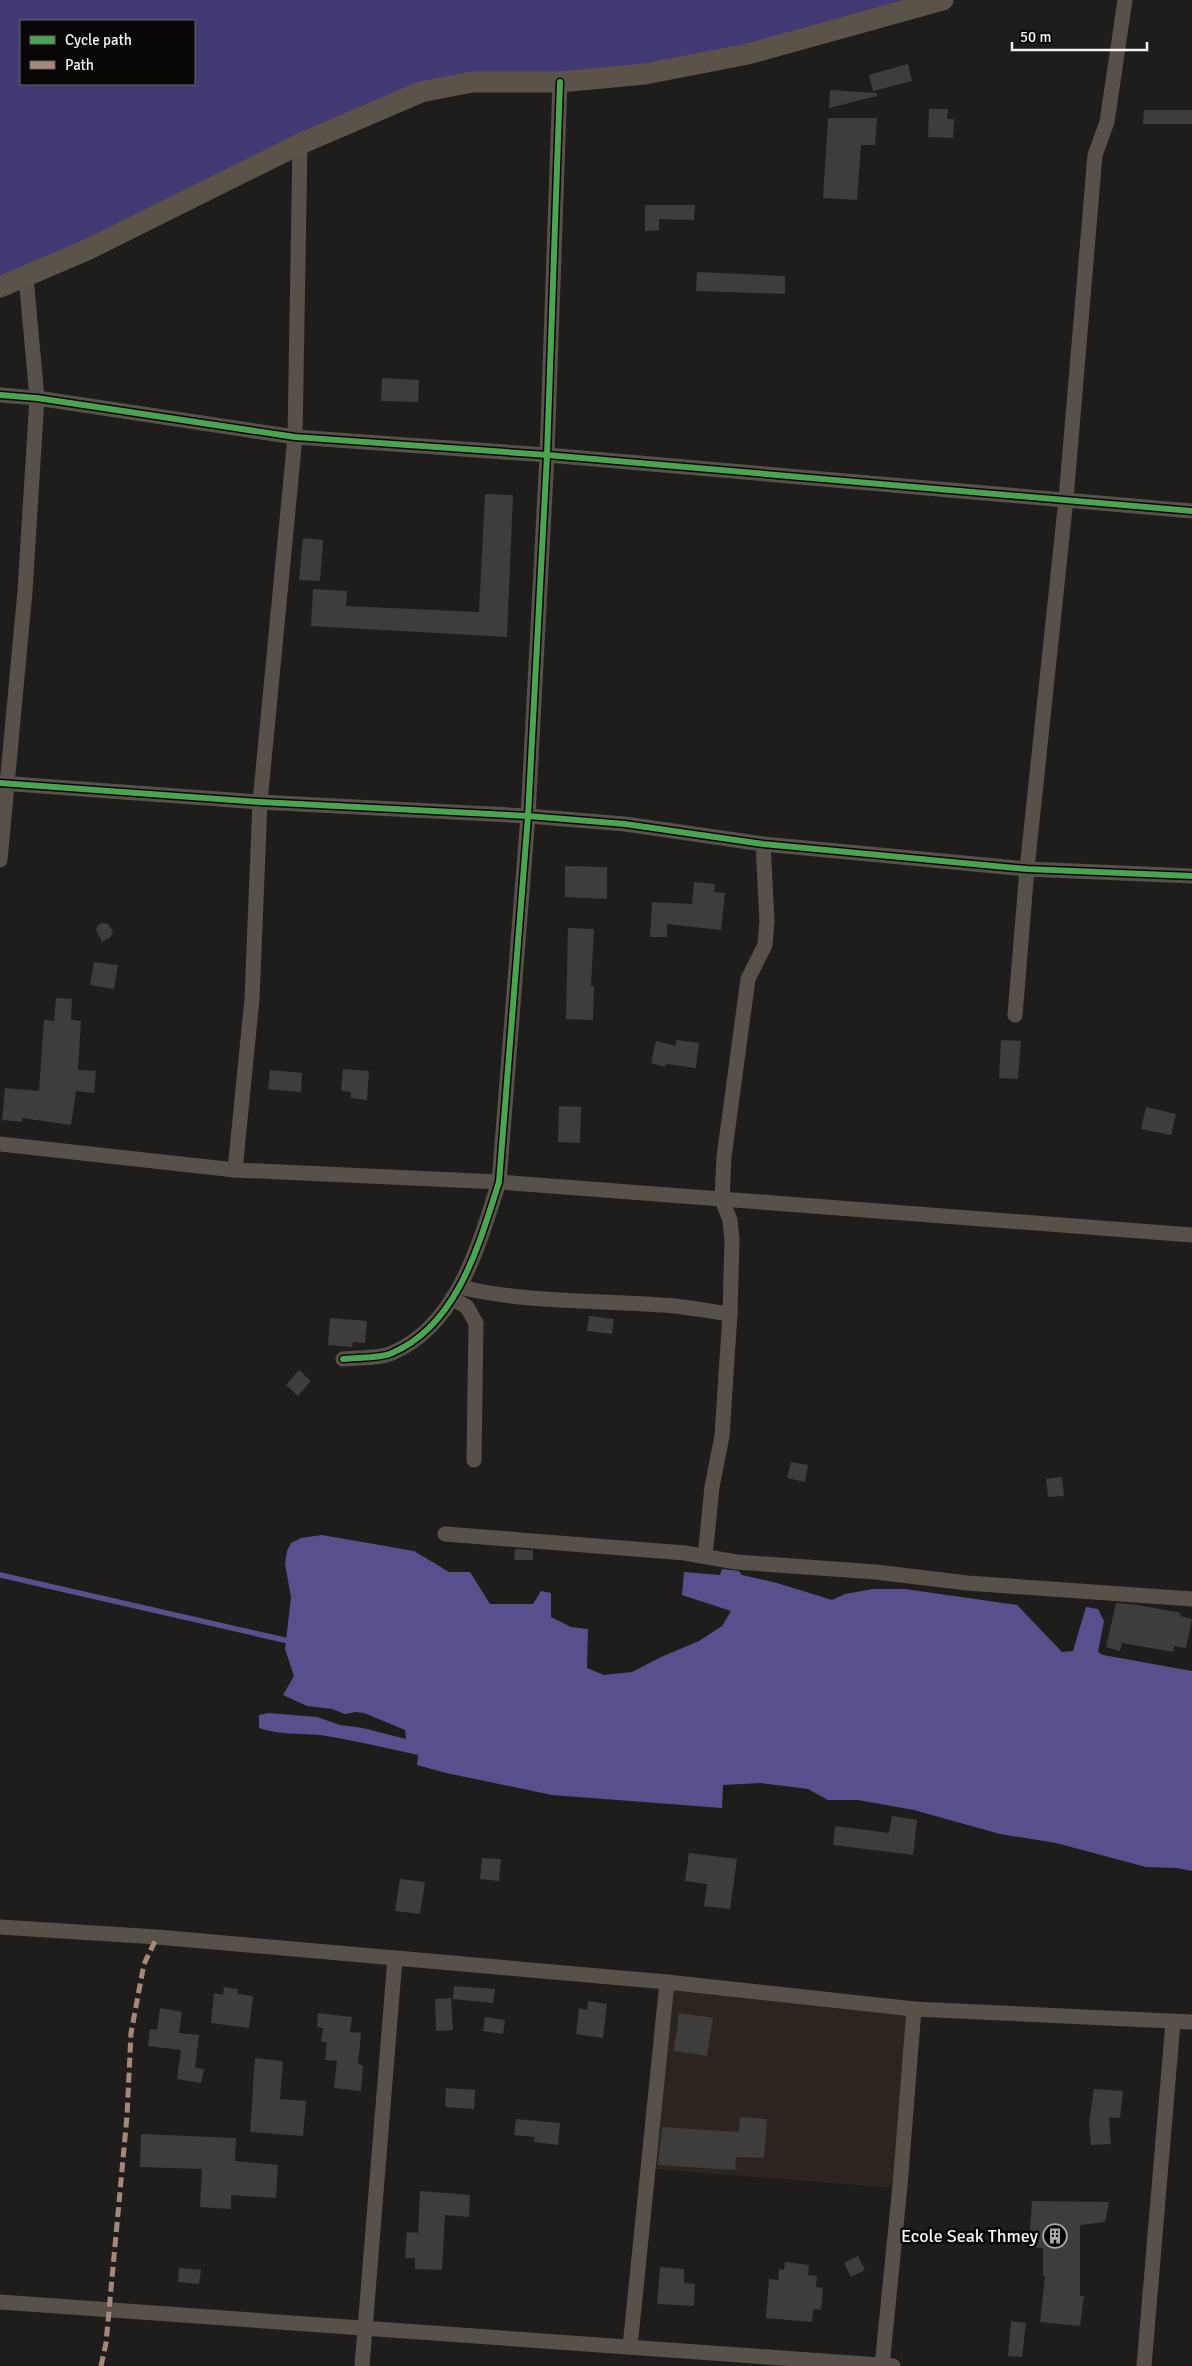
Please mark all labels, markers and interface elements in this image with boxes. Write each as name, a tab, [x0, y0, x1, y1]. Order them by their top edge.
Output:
legend	[20, 20, 195, 85]
scale bar	[1012, 20, 1147, 52]
text: 50 m	[1020, 28, 1051, 46]
text: Cycle path	[65, 31, 132, 49]
text: Path	[65, 56, 94, 74]
building icon: Ecole Seak Thmey	[1042, 2223, 1068, 2249]
place label: Ecole Seak Thmey	[901, 2225, 1039, 2247]

